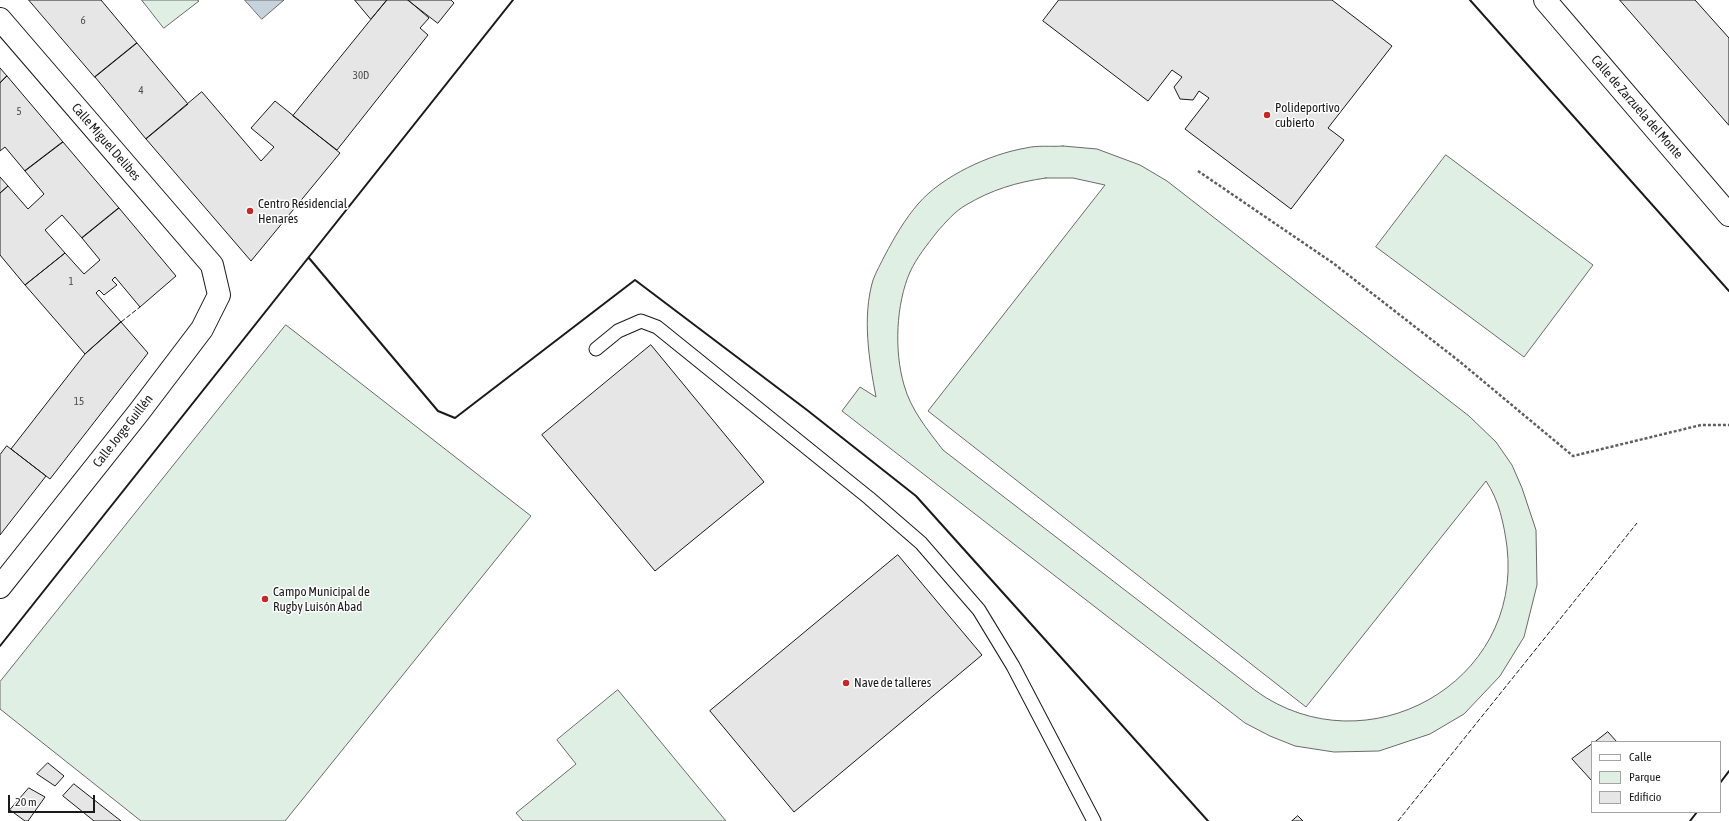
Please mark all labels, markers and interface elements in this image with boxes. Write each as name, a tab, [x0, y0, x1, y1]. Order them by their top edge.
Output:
house number: 6	[80, 14, 86, 28]
street label: Calle de Zarzuela del Monte	[1588, 52, 1686, 162]
house number: 30D	[353, 69, 369, 83]
house number: 4	[138, 84, 144, 98]
street label: Calle Miguel Delibes	[68, 100, 144, 184]
place label: Polideportivo cubierto	[1275, 100, 1340, 131]
house number: 5	[16, 105, 22, 119]
marker: Polideportivo cubierto	[1262, 110, 1272, 120]
place label: Centro Residencial Henares	[258, 196, 347, 227]
marker: Centro Residencial Henares	[245, 206, 255, 216]
house number: 1	[68, 275, 74, 289]
street label: Calle Jorge Guillén	[90, 391, 156, 471]
house number: 15	[74, 395, 84, 409]
place label: Campo Municipal de Rugby Luisón Abad	[273, 584, 370, 615]
marker: Campo Municipal de Rugby Luisón Abad	[260, 594, 270, 604]
place label: Nave de talleres	[854, 675, 931, 691]
marker: Nave de talleres	[841, 678, 851, 688]
legend	[1591, 741, 1721, 813]
text: Calle	[1629, 750, 1652, 764]
text: Parque	[1629, 770, 1661, 784]
scale bar	[10, 787, 97, 813]
text: Edificio	[1629, 790, 1661, 804]
text: 20 m	[15, 795, 37, 809]

